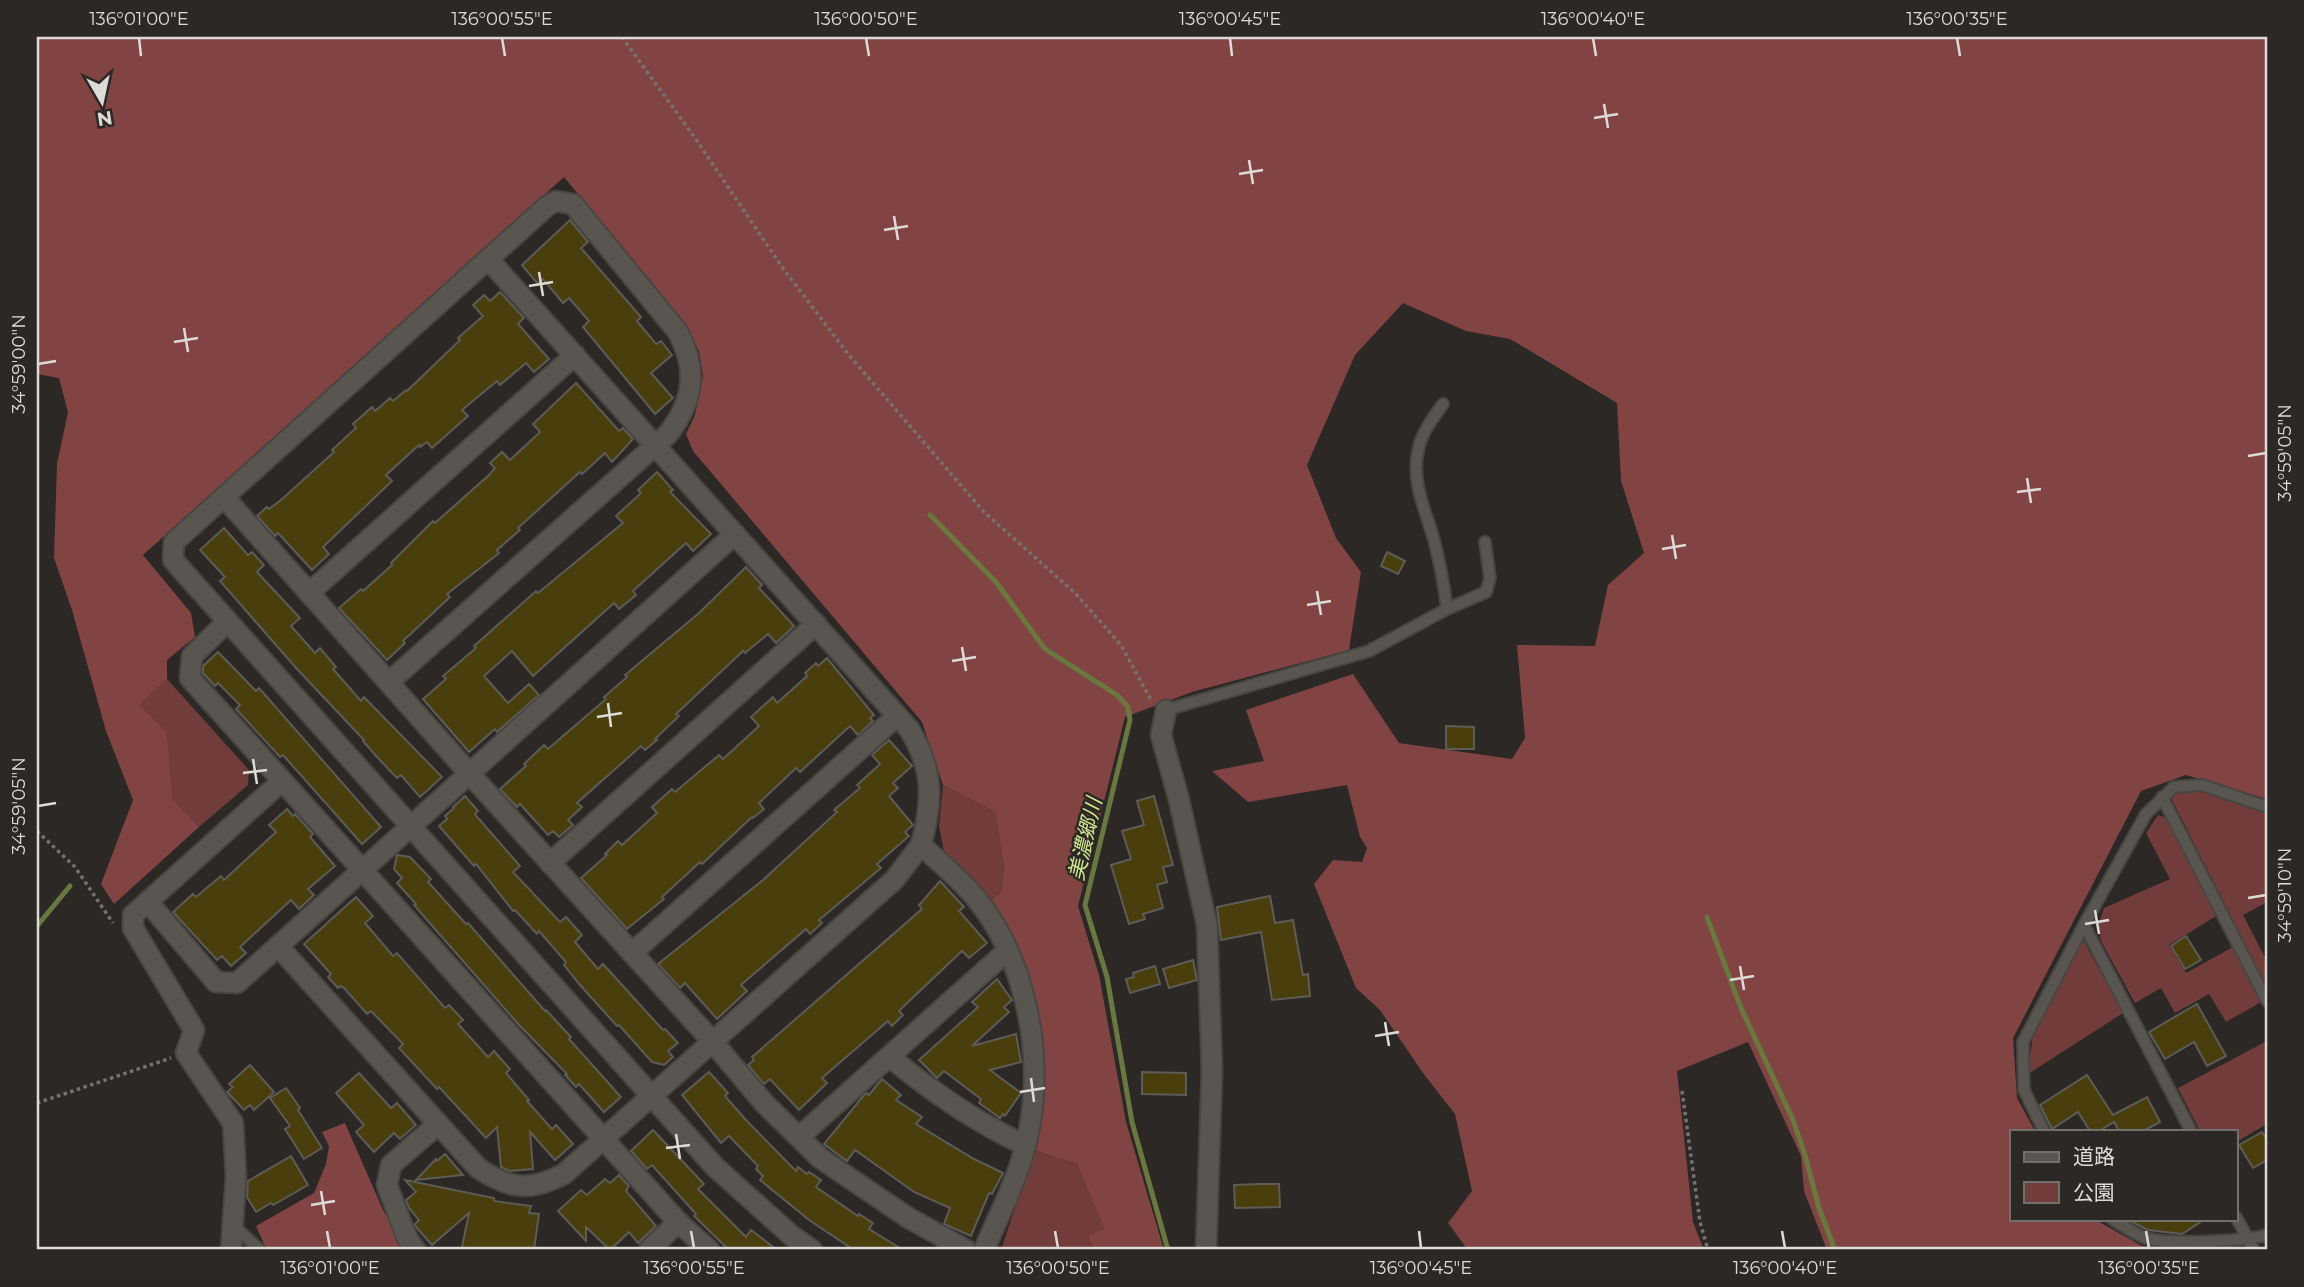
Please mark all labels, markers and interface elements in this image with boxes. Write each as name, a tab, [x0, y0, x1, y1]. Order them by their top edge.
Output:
text: 136°01'00"E	[89, 8, 189, 30]
text: 136°00'55"E	[451, 8, 553, 30]
text: 136°00'50"E	[814, 8, 918, 30]
text: 136°00'45"E	[1179, 8, 1281, 30]
text: 136°00'40"E	[1541, 8, 1645, 30]
text: 136°00'35"E	[1906, 8, 2008, 30]
north arrow	[66, 66, 136, 136]
text: N	[95, 106, 114, 131]
text: 34°59'00"N	[8, 314, 30, 414]
text: 34°59'05"N	[2274, 404, 2296, 502]
text: 34°59'05"N	[8, 757, 30, 855]
water label: 美濃郷川	[1063, 793, 1107, 883]
text: 34°59'10"N	[2274, 848, 2296, 942]
legend	[2010, 1130, 2238, 1220]
text: 道路	[2073, 1144, 2115, 1169]
text: 公園	[2073, 1180, 2115, 1205]
text: 136°01'00"E	[280, 1257, 380, 1279]
text: 136°00'55"E	[643, 1257, 745, 1279]
text: 136°00'50"E	[1006, 1257, 1110, 1279]
text: 136°00'45"E	[1370, 1257, 1472, 1279]
text: 136°00'40"E	[1733, 1257, 1837, 1279]
text: 136°00'35"E	[2098, 1257, 2200, 1279]

